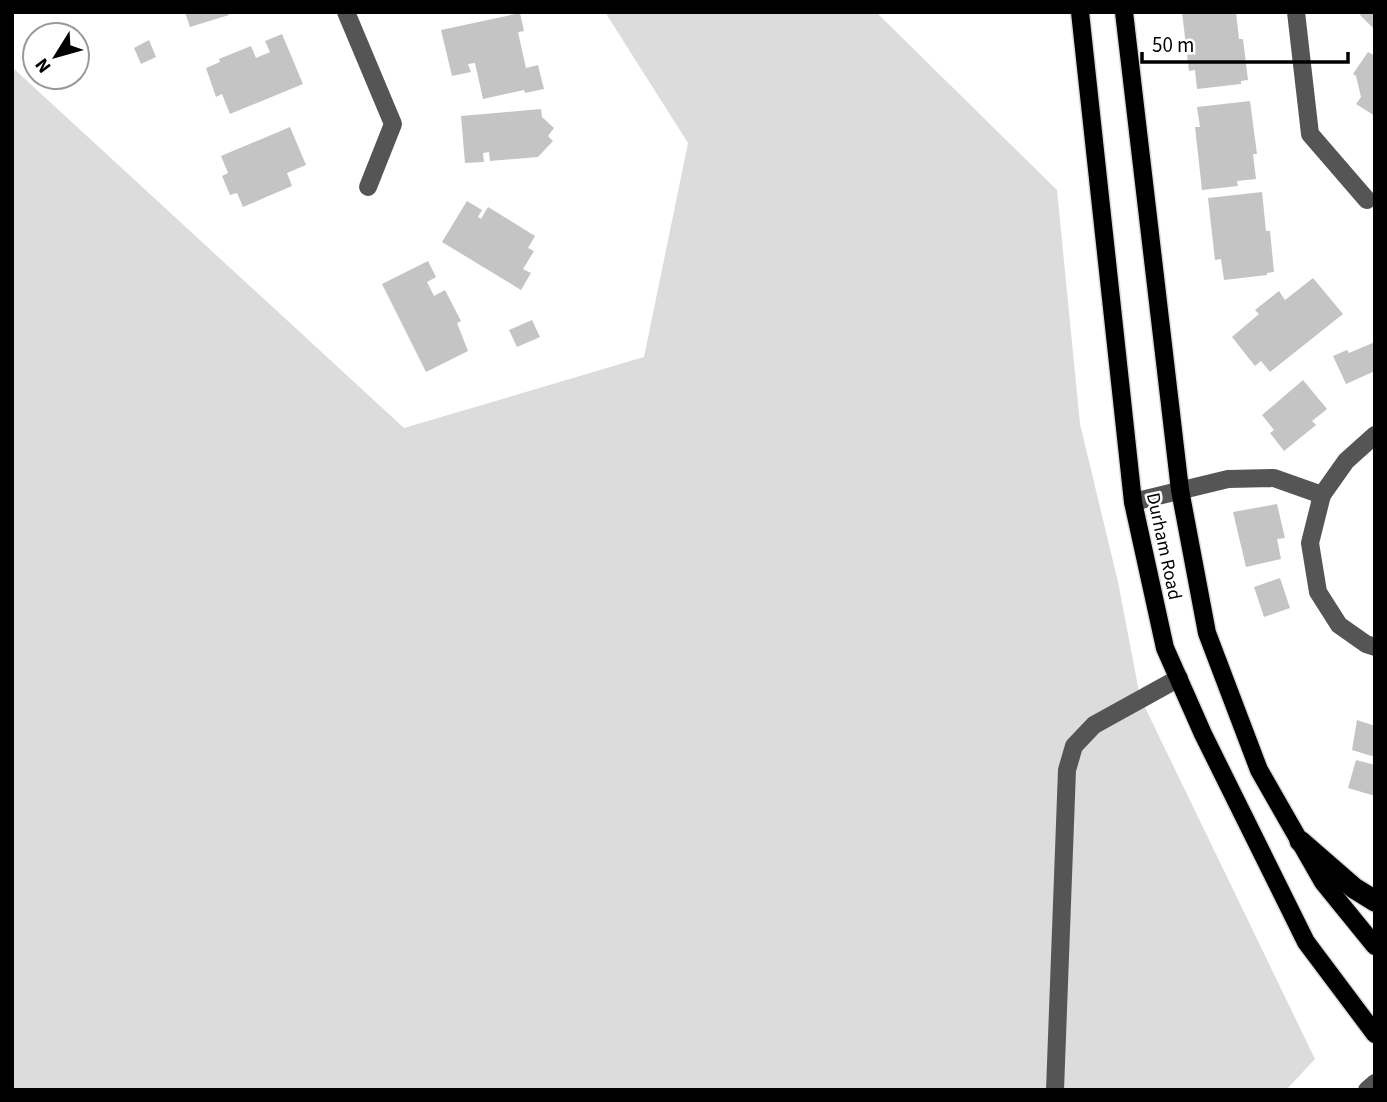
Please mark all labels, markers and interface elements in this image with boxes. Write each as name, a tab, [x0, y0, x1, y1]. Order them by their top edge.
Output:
north arrow	[21, 21, 91, 91]
scale bar	[1142, 21, 1348, 65]
text: 50 m	[1152, 30, 1194, 60]
text: N	[29, 52, 58, 79]
street label: Durham Road	[1139, 490, 1188, 602]

